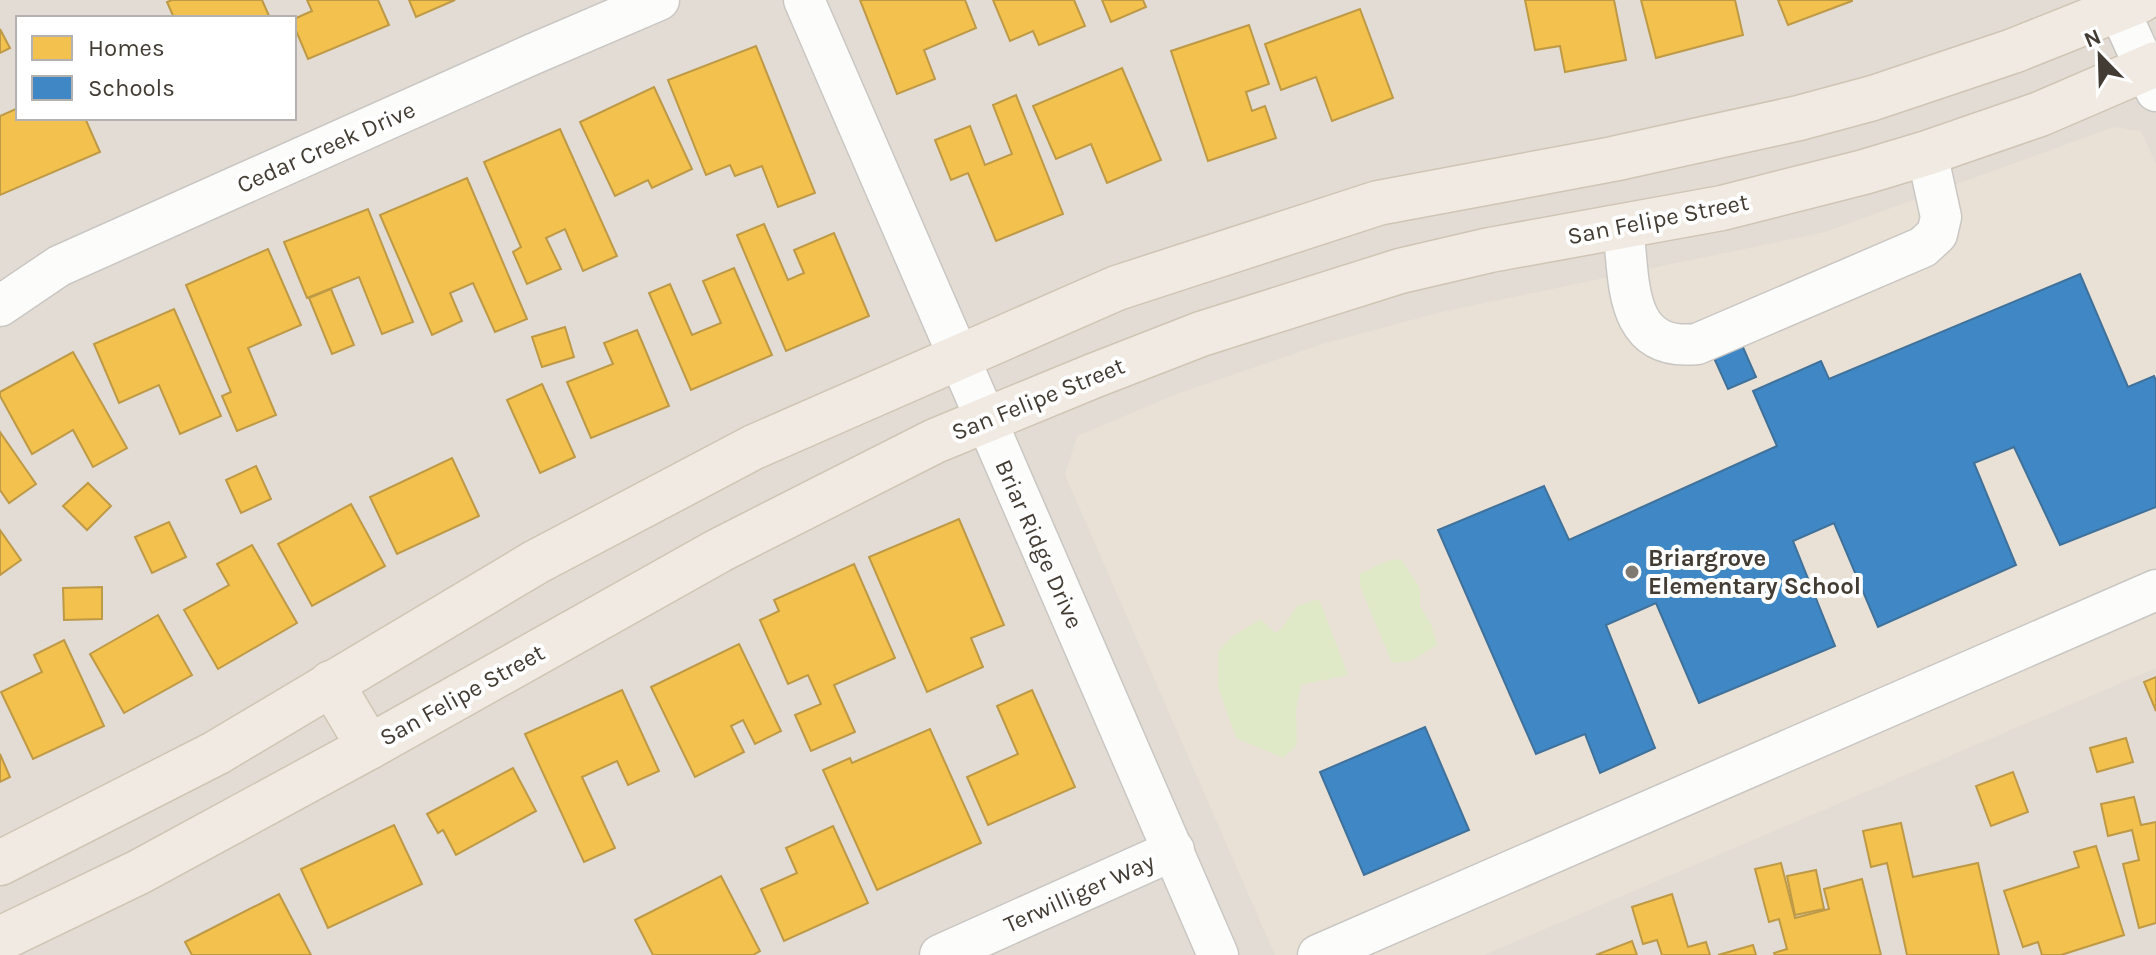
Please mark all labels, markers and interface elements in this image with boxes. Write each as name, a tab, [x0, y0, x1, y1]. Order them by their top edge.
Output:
legend	[16, 16, 296, 120]
north arrow	[2060, 16, 2140, 96]
text: N	[2080, 23, 2105, 54]
text: Homes	[88, 34, 165, 62]
text: Schools	[88, 74, 175, 102]
street label: Cedar Creek Drive	[233, 95, 419, 199]
street label: San Felipe Street	[1565, 188, 1751, 250]
street label: San Felipe Street	[947, 352, 1129, 446]
street label: Briar Ridge Drive	[989, 455, 1089, 633]
place label: Briargrove Elementary School	[1648, 544, 1861, 600]
marker: Briargrove Elementary School	[1623, 563, 1641, 581]
street label: San Felipe Street	[375, 638, 549, 752]
street label: Terwilliger Way	[999, 847, 1159, 939]

